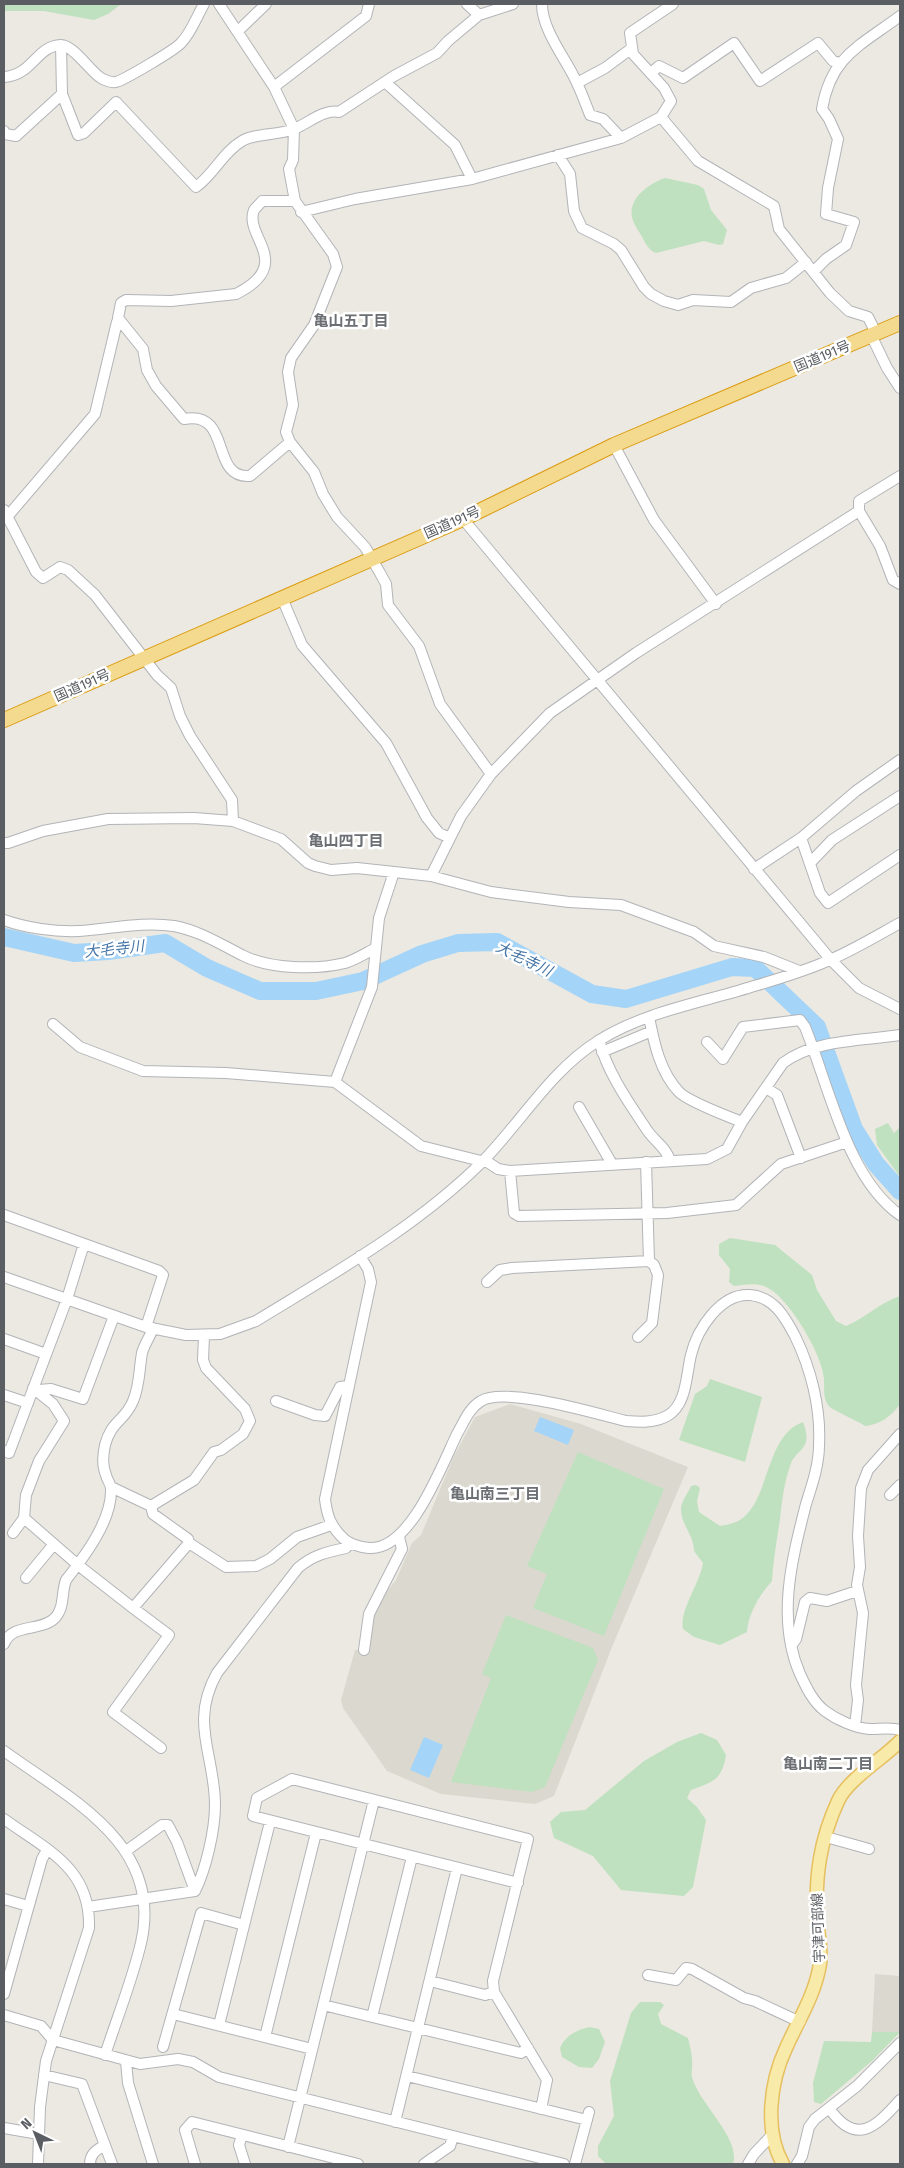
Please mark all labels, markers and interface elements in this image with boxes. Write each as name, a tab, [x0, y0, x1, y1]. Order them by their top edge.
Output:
district label: 亀山五丁目	[313, 312, 389, 330]
street label: 国道191号	[791, 337, 853, 376]
street label: 国道191号	[422, 503, 483, 542]
street label: 国道191号	[52, 666, 113, 705]
district label: 亀山四丁目	[308, 832, 384, 850]
water label: 大毛寺川	[83, 937, 147, 961]
water label: 大毛寺川	[493, 938, 557, 981]
district label: 亀山南三丁目	[450, 1485, 540, 1503]
district label: 亀山南二丁目	[783, 1755, 873, 1773]
street label: 宇津可部線	[809, 1893, 828, 1963]
north arrow	[10, 2108, 60, 2158]
text: N	[18, 2115, 35, 2133]

